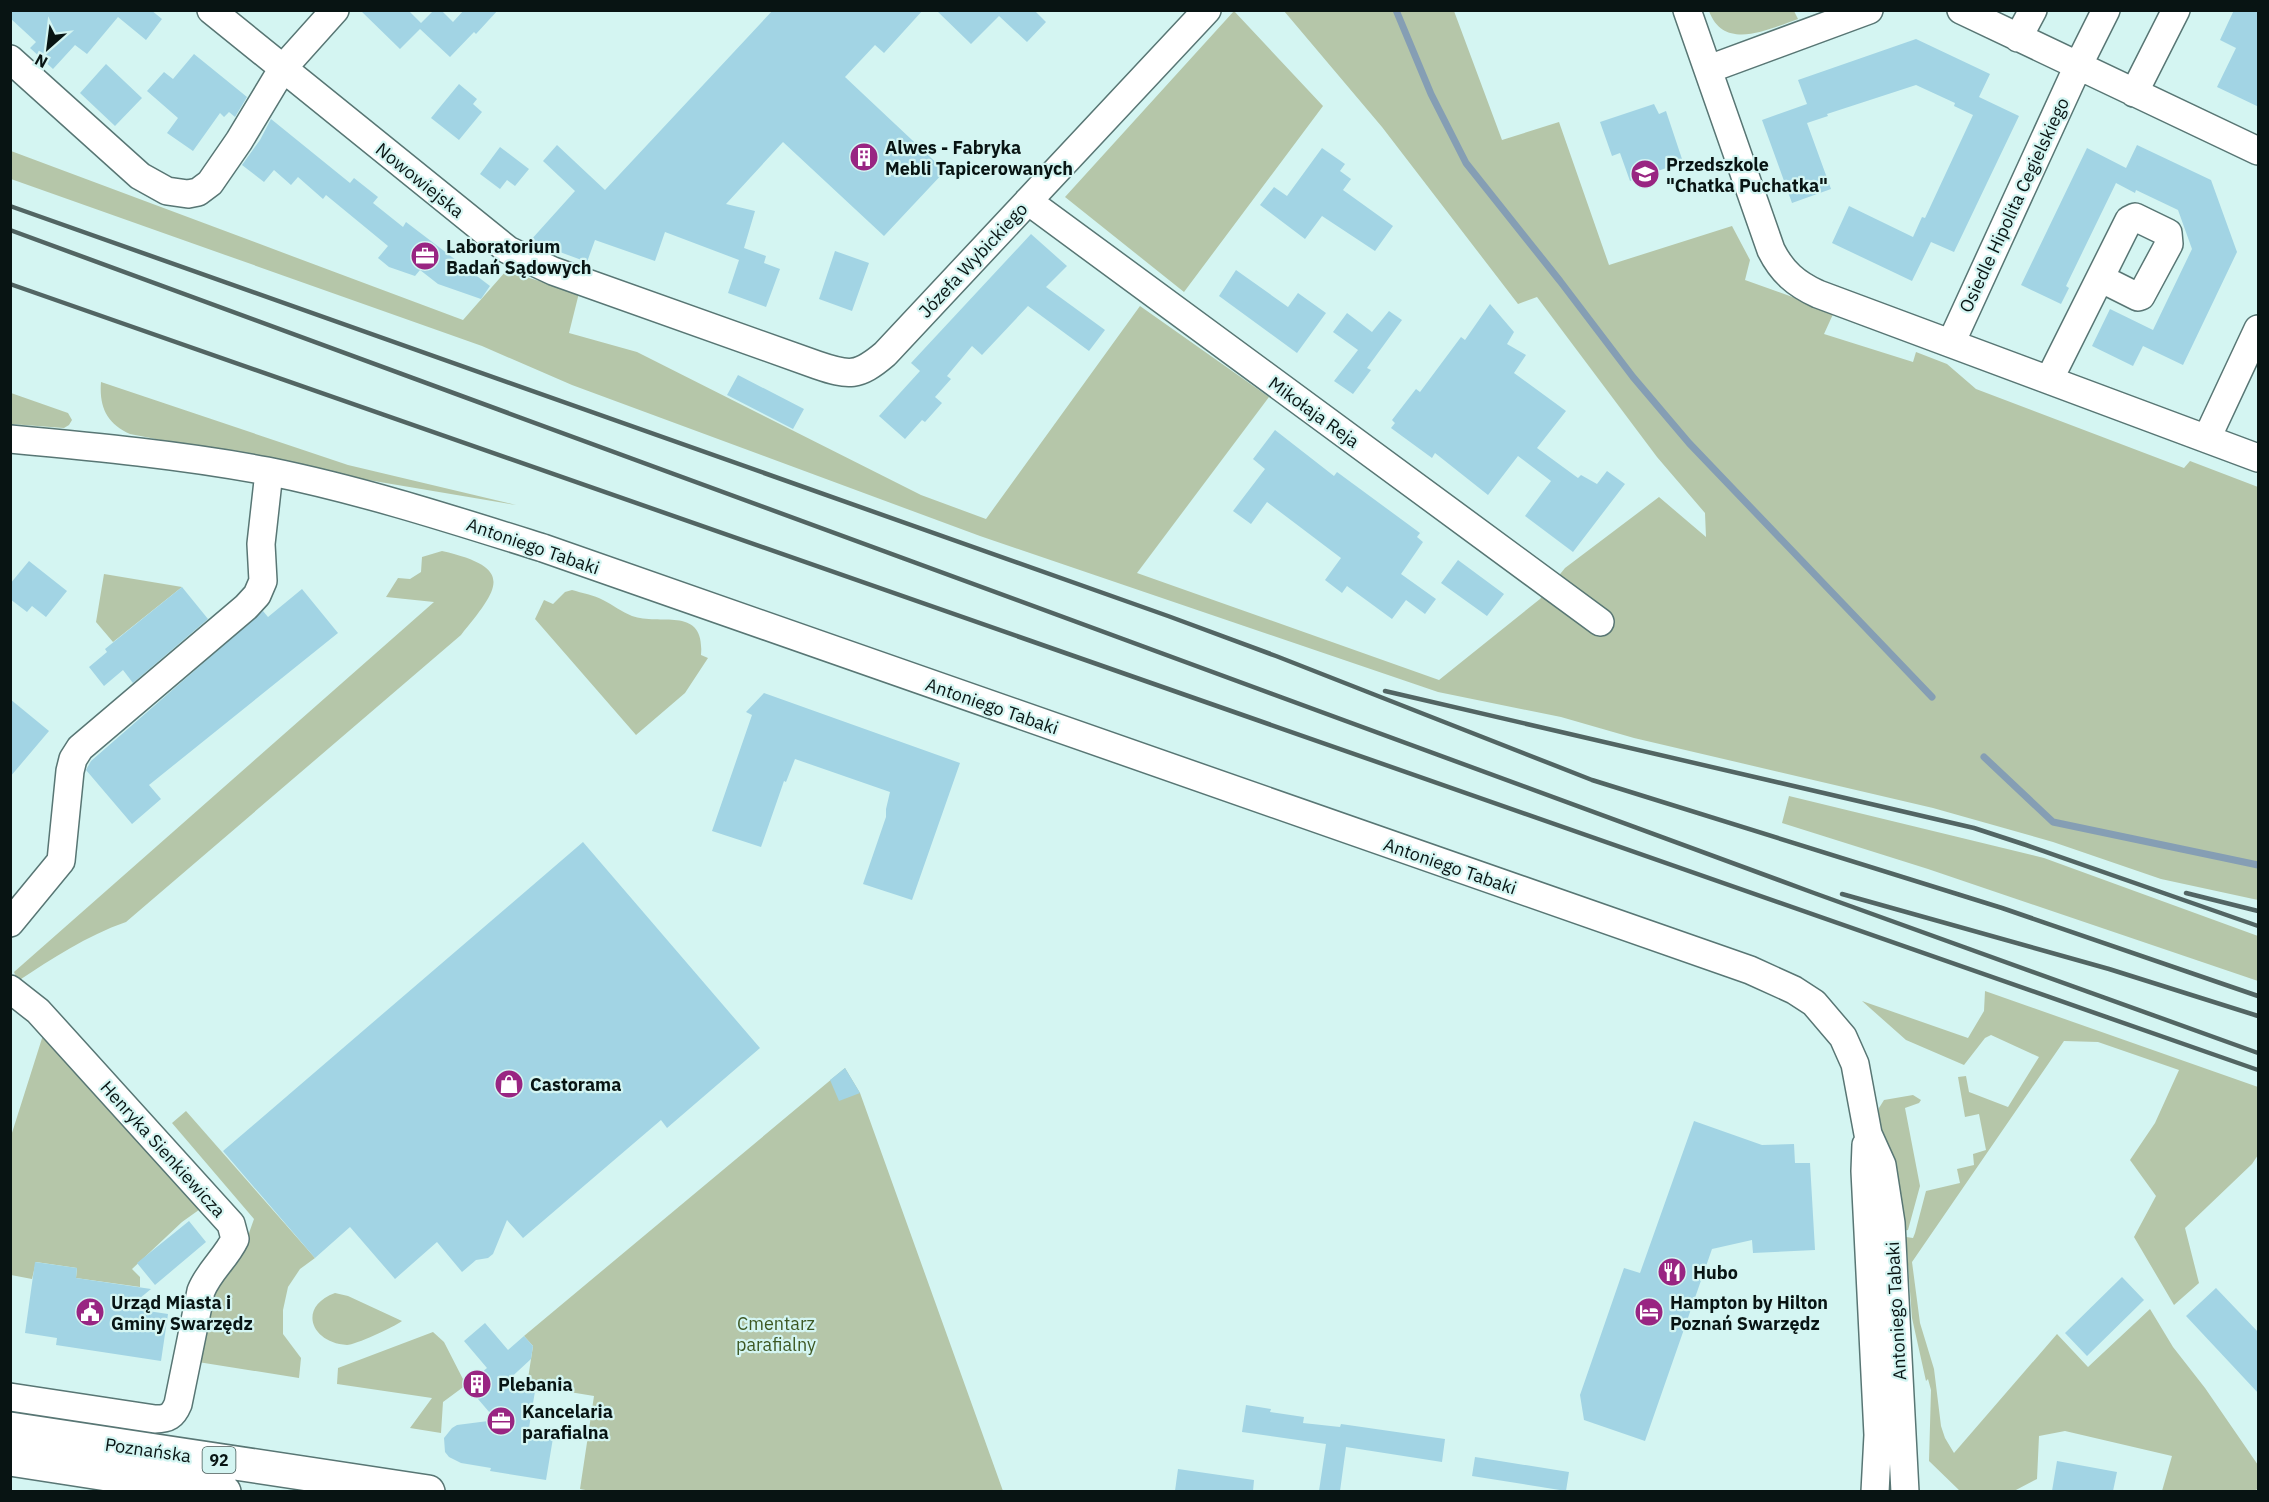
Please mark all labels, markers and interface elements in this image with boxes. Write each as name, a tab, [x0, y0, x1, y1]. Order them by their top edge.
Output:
north arrow	[18, 18, 78, 78]
text: N	[31, 50, 51, 73]
street label: Osiedle Hipolita Cegielskiego	[1954, 94, 2074, 316]
place label: Alwes - Fabryka Mebli Tapicerowanych	[885, 136, 1073, 180]
street label: Nowowiejska	[371, 137, 469, 223]
building icon: Alwes - Fabryka Mebli Tapicerowanych	[848, 141, 880, 173]
place label: Przedszkole "Chatka Puchatka"	[1666, 153, 1828, 197]
school or university icon: Przedszkole "Chatka Puchatka"	[1629, 158, 1661, 190]
street label: Józefa Wybickiego	[914, 198, 1032, 322]
place label: Laboratorium Badań Sądowych	[446, 235, 591, 279]
office icon: Laboratorium Badań Sądowych	[409, 240, 441, 272]
street label: Mikołaja Reja	[1264, 371, 1364, 453]
street label: Antoniego Tabaki	[463, 512, 603, 580]
street label: Antoniego Tabaki	[922, 672, 1062, 740]
street label: Antoniego Tabaki	[1380, 832, 1520, 900]
shop icon: Castorama	[493, 1068, 525, 1100]
place label: Castorama	[530, 1073, 621, 1096]
street label: Henryka Sienkiewicza	[96, 1076, 231, 1222]
street label: Antoniego Tabaki	[1881, 1241, 1911, 1381]
restaurant icon: Hubo	[1656, 1256, 1688, 1288]
place label: Hubo	[1693, 1261, 1738, 1284]
place label: Urząd Miasta i Gminy Swarzędz	[111, 1291, 253, 1335]
place label: Hampton by Hilton Poznań Swarzędz	[1670, 1291, 1828, 1335]
public building icon: Urząd Miasta i Gminy Swarzędz	[74, 1296, 106, 1328]
hotel icon: Hampton by Hilton Poznań Swarzędz	[1633, 1296, 1665, 1328]
park label: Cmentarz parafialny	[736, 1312, 816, 1356]
building icon: Plebania	[461, 1368, 493, 1400]
place label: Plebania	[498, 1373, 573, 1396]
place label: Kancelaria parafialna	[522, 1400, 613, 1444]
office icon: Kancelaria parafialna	[485, 1405, 517, 1437]
street label: Poznańska	[103, 1433, 193, 1467]
road number: 92	[202, 1447, 236, 1473]

